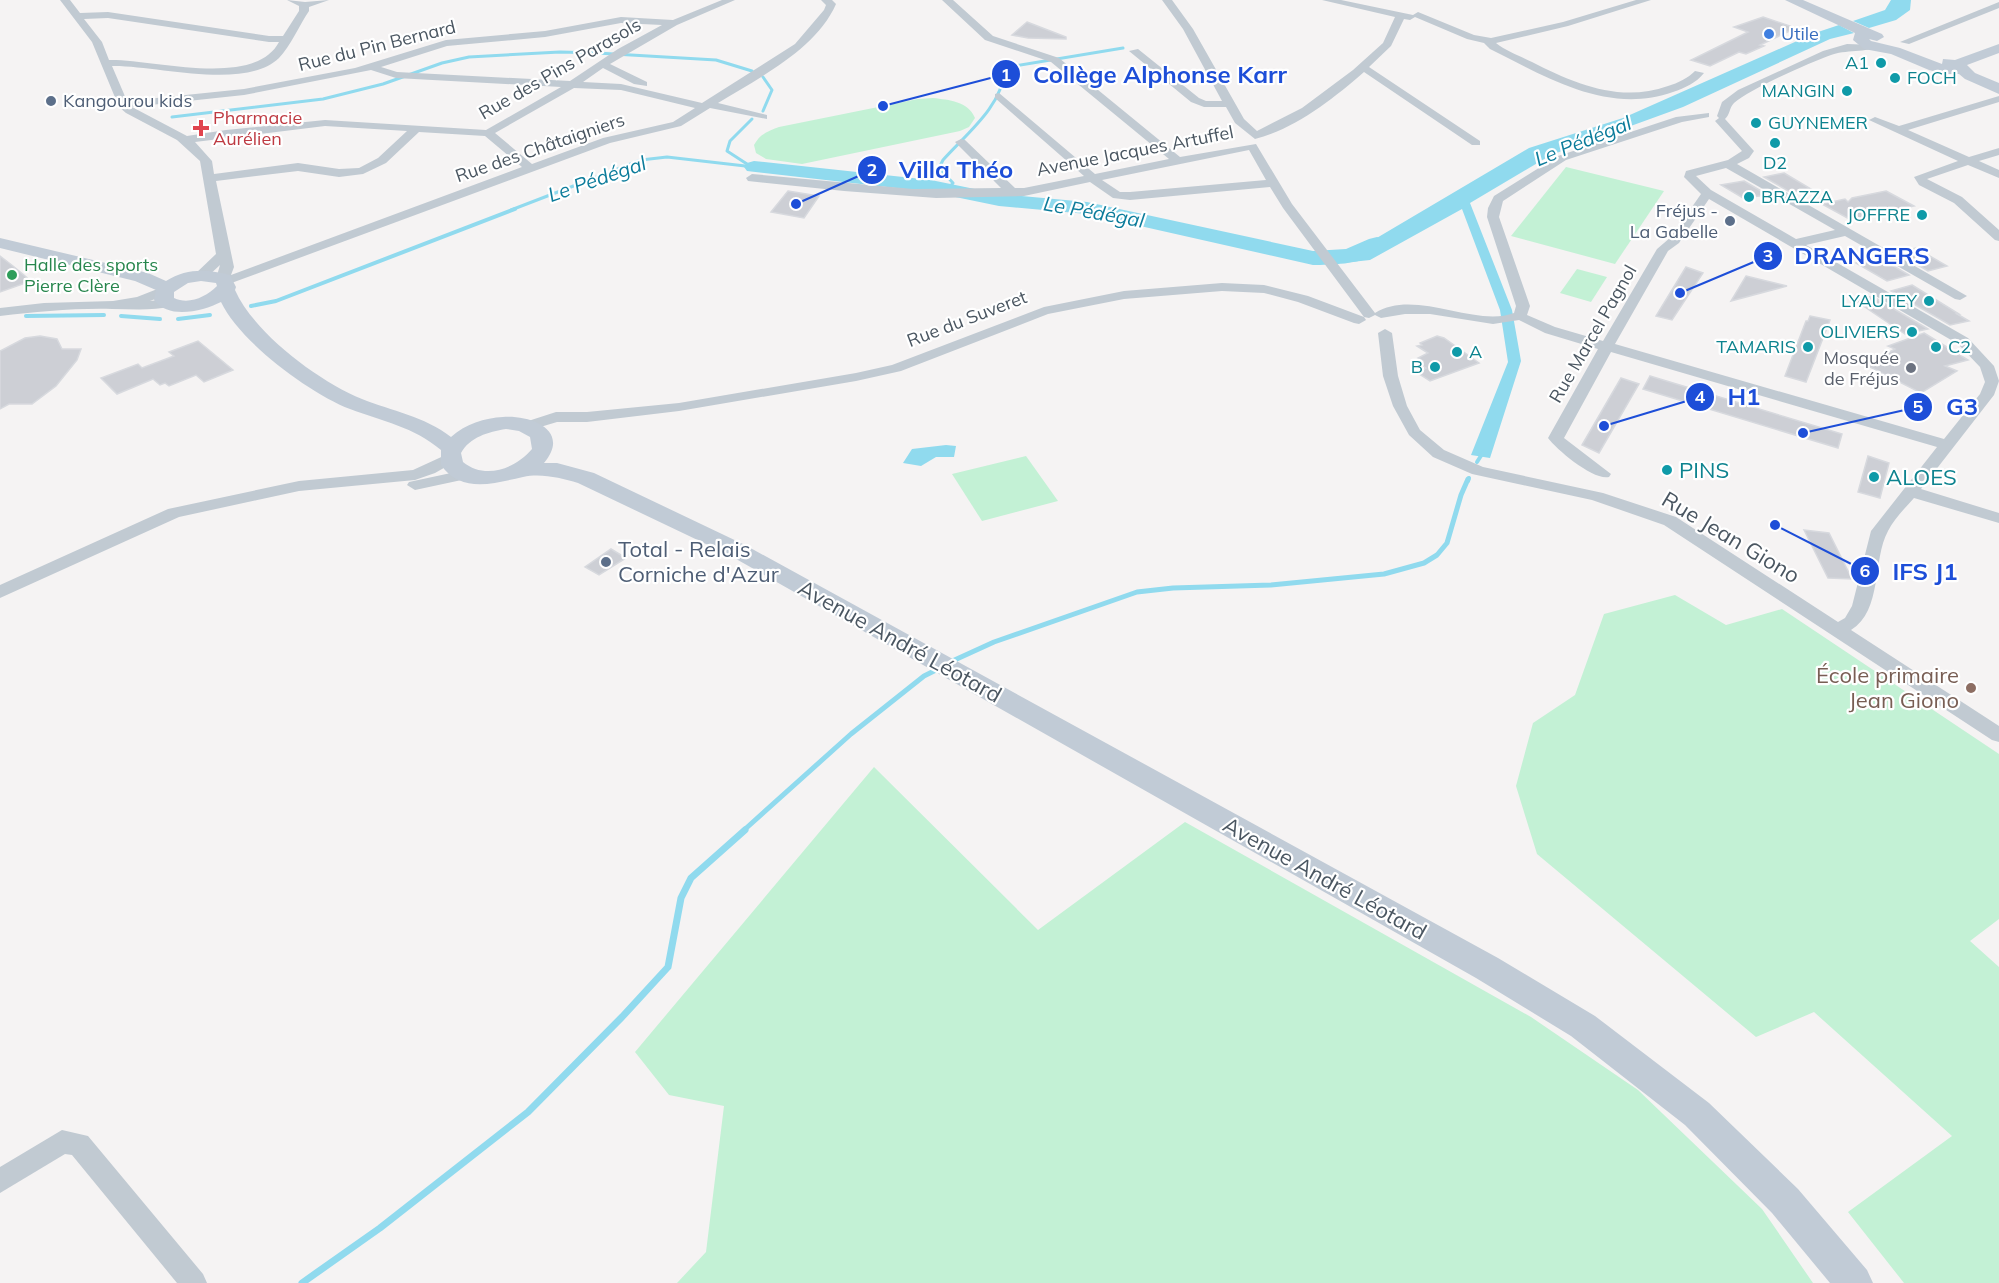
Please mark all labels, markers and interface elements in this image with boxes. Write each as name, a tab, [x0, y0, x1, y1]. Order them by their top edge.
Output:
street label: Rue des Pins Parasols	[475, 13, 645, 124]
street label: Rue du Pin Bernard	[296, 15, 458, 76]
place label: Utile	[1781, 22, 1819, 45]
marker: Utile	[1762, 27, 1776, 41]
place label: A1	[1845, 51, 1869, 74]
callout: Collège Alphonse Karr	[991, 53, 1299, 95]
marker: A1	[1874, 56, 1888, 70]
text: Collège Alphonse Karr	[1033, 59, 1288, 89]
text: 1	[1001, 63, 1011, 86]
place label: FOCH	[1907, 66, 1957, 89]
marker: FOCH	[1888, 71, 1902, 85]
place label: MANGIN	[1762, 79, 1835, 102]
marker: MANGIN	[1840, 84, 1854, 98]
place label: Kangourou kids	[63, 89, 192, 112]
marker: Kangourou kids	[44, 94, 58, 108]
place label: Pharmacie Aurélien	[213, 106, 302, 150]
street label: Rue des Châtaigniers	[452, 108, 628, 187]
water label: Le Pédégal	[1531, 110, 1635, 171]
place label: GUYNEMER	[1768, 111, 1868, 134]
marker: GUYNEMER	[1749, 116, 1763, 130]
street label: Avenue Jacques Artuffel	[1035, 120, 1235, 181]
marker: Pharmacie Aurélien	[194, 121, 208, 135]
marker: D2	[1768, 136, 1782, 150]
callout: Villa Théo	[857, 149, 1026, 191]
water label: Le Pédégal	[545, 150, 649, 207]
place label: D2	[1763, 151, 1787, 174]
text: Villa Théo	[898, 154, 1013, 184]
text: 2	[867, 158, 877, 181]
place label: BRAZZA	[1761, 185, 1833, 208]
water label: Le Pédégal	[1042, 190, 1147, 233]
marker: BRAZZA	[1742, 190, 1756, 204]
place label: Fréjus - La Gabelle	[1630, 199, 1718, 243]
place label: JOFFRE	[1847, 203, 1910, 226]
marker: JOFFRE	[1915, 208, 1929, 222]
marker: Fréjus - La Gabelle	[1723, 214, 1737, 228]
callout: DRANGERS	[1753, 235, 1942, 277]
text: DRANGERS	[1794, 240, 1930, 270]
text: 3	[1763, 244, 1773, 267]
place label: Halle des sports Pierre Clère	[24, 253, 158, 297]
street label: Rue Marcel Pagnol	[1544, 261, 1641, 407]
marker: Halle des sports Pierre Clère	[5, 268, 19, 282]
street label: Rue du Suveret	[904, 285, 1030, 352]
place label: LYAUTEY	[1841, 289, 1918, 312]
marker: LYAUTEY	[1922, 294, 1936, 308]
place label: OLIVIERS	[1820, 320, 1900, 343]
marker: OLIVIERS	[1905, 325, 1919, 339]
place label: TAMARIS	[1716, 335, 1796, 358]
place label: C2	[1948, 335, 1971, 358]
place label: A	[1469, 340, 1482, 363]
marker: TAMARIS	[1801, 340, 1815, 354]
marker: C2	[1929, 340, 1943, 354]
marker: A	[1450, 345, 1464, 359]
place label: Mosquée de Fréjus	[1824, 346, 1899, 390]
place label: B	[1411, 355, 1423, 378]
marker: B	[1428, 360, 1442, 374]
marker: Mosquée de Fréjus	[1904, 361, 1918, 375]
callout: H1	[1685, 376, 1772, 418]
text: H1	[1728, 381, 1760, 411]
text: 4	[1695, 385, 1706, 408]
callout: G3	[1903, 386, 1990, 428]
text: G3	[1946, 391, 1978, 421]
text: 5	[1913, 395, 1924, 418]
place label: PINS	[1679, 456, 1729, 484]
marker: PINS	[1660, 463, 1674, 477]
place label: ALOES	[1886, 463, 1957, 491]
marker: ALOES	[1867, 470, 1881, 484]
street label: Rue Jean Giono	[1657, 485, 1805, 589]
place label: Total - Relais Corniche d'Azur	[618, 535, 779, 588]
callout: IFS J1	[1850, 550, 1969, 592]
marker: Total - Relais Corniche d'Azur	[599, 555, 613, 569]
text: IFS J1	[1892, 556, 1958, 586]
text: 6	[1860, 559, 1871, 582]
street label: Avenue André Léotard	[793, 573, 1007, 709]
place label: École primaire Jean Giono	[1816, 661, 1959, 714]
marker: École primaire Jean Giono	[1964, 681, 1978, 695]
street label: Avenue André Léotard	[1218, 810, 1432, 946]

